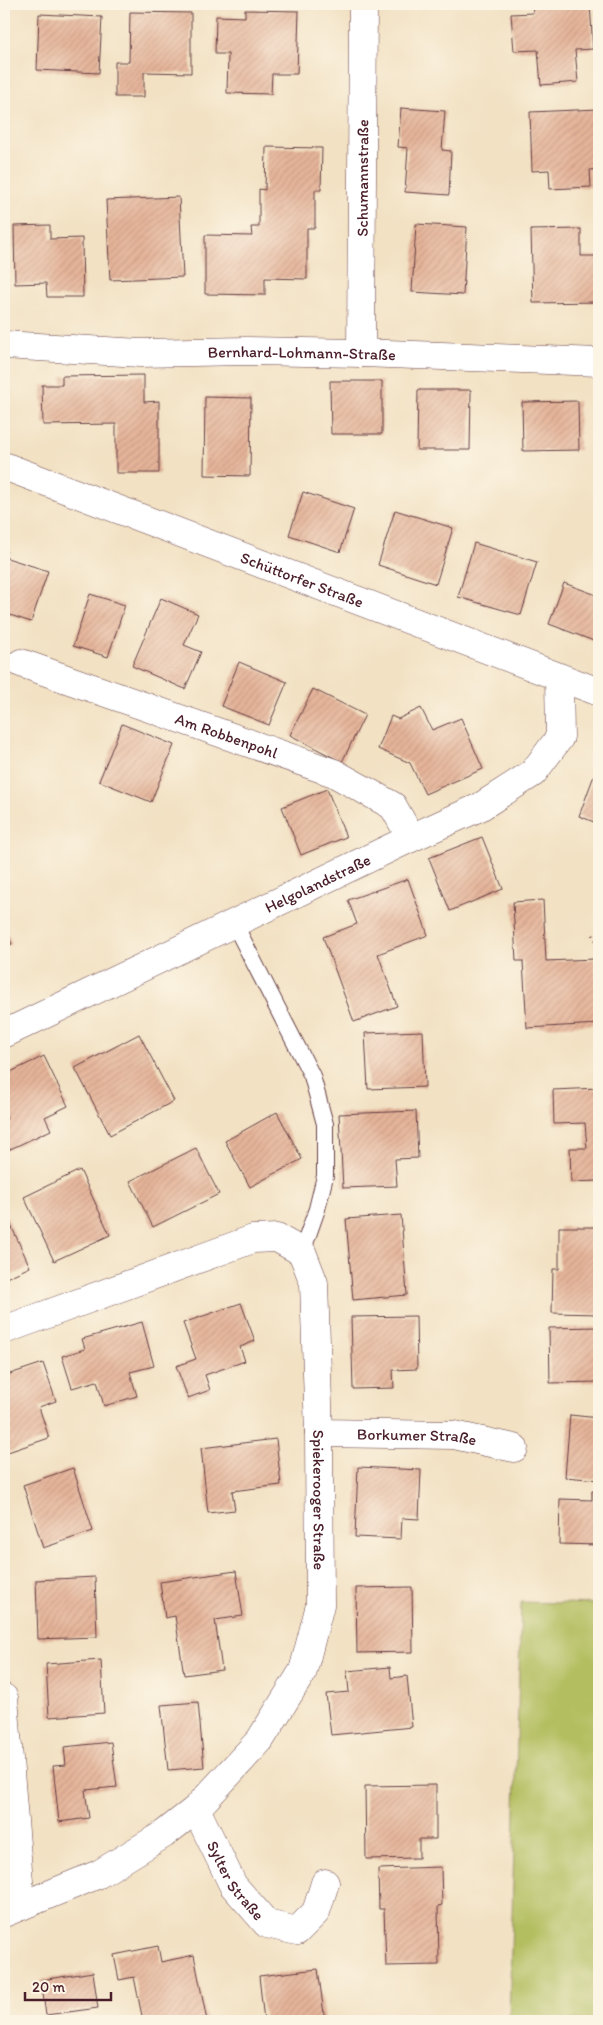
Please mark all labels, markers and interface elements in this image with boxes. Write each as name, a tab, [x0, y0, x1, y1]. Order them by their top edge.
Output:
street label: Schumannstraße	[353, 119, 372, 237]
street label: Bernhard-Lohmann-Straße	[208, 342, 396, 364]
street label: Schüttorfer Straße	[238, 548, 366, 612]
street label: Am Robbenpohl	[173, 709, 281, 763]
street label: Helgolandstraße	[262, 850, 374, 917]
street label: Borkumer Straße	[357, 1425, 478, 1450]
street label: Spiekerooger Straße	[309, 1430, 329, 1570]
street label: Sylter Straße	[203, 1838, 268, 1924]
scale bar	[25, 1970, 111, 2002]
text: 20 m	[32, 1978, 66, 1996]

